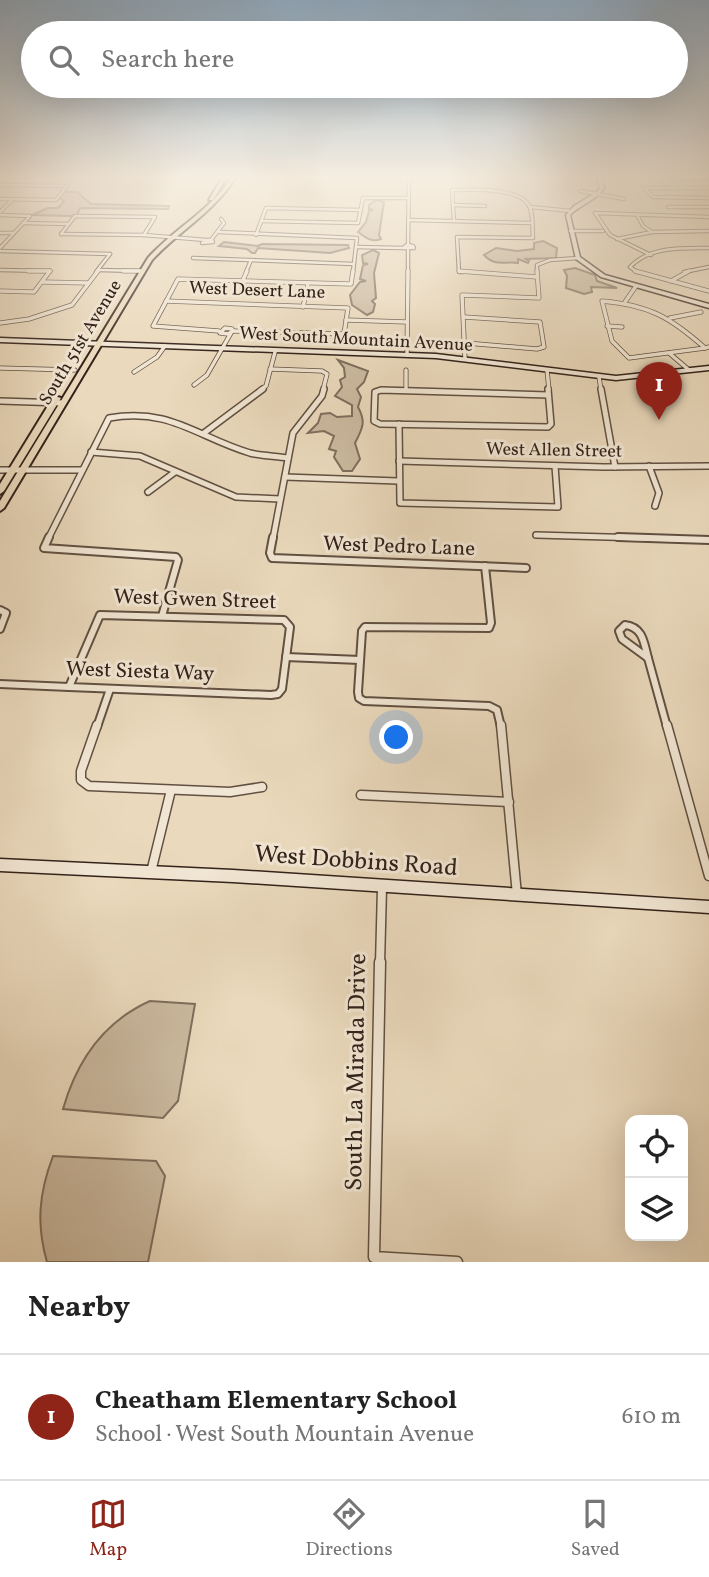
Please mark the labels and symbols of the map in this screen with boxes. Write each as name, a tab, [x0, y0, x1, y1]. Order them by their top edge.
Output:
street label: South 51st Avenue	[34, 276, 128, 410]
street label: West Desert Lane	[188, 276, 326, 306]
street label: West South Mountain Avenue	[239, 321, 473, 359]
pin: 1	[636, 362, 682, 420]
street label: West Allen Street	[486, 437, 622, 465]
street label: West Pedro Lane	[322, 530, 476, 564]
street label: West Gwen Street	[113, 583, 277, 617]
street label: West Siesta Way	[65, 655, 216, 689]
your location	[379, 720, 413, 754]
street label: West Dobbins Road	[253, 838, 459, 886]
street label: South La Mirada Drive	[338, 953, 376, 1191]

